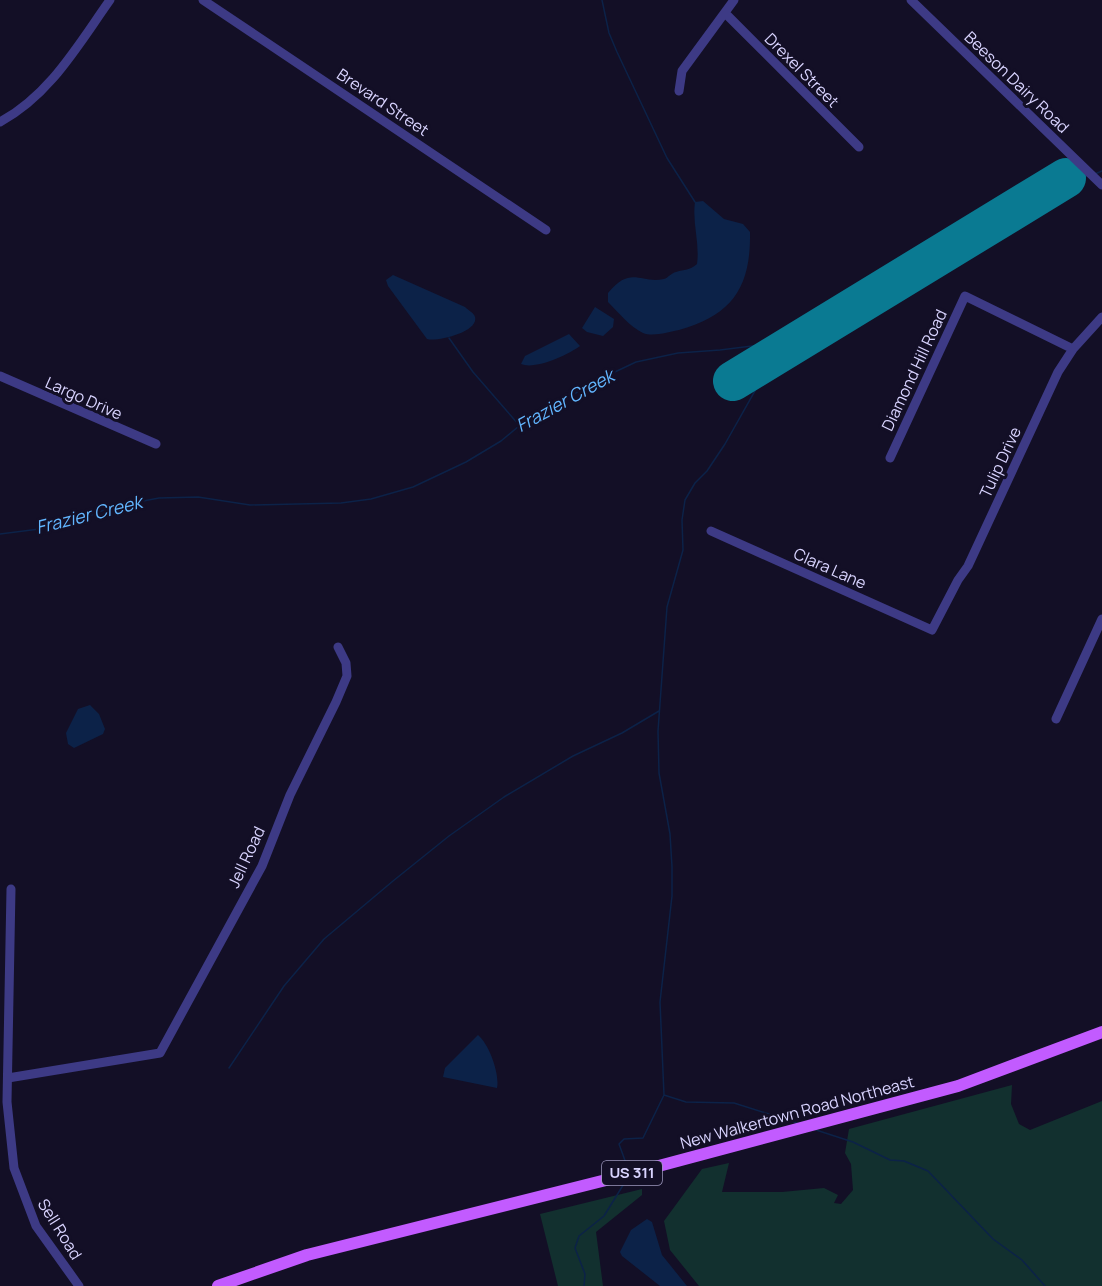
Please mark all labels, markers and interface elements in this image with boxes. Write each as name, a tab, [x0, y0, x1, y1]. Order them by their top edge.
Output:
street label: Beeson Dairy Road	[960, 26, 1074, 138]
street label: Drexel Street	[760, 28, 844, 112]
street label: Brevard Street	[333, 63, 433, 141]
street label: Diamond Hill Road	[876, 306, 952, 434]
water label: Frazier Creek	[511, 362, 621, 437]
street label: Largo Drive	[42, 371, 126, 425]
street label: Tulip Drive	[974, 423, 1026, 501]
water label: Frazier Creek	[33, 488, 147, 539]
street label: Clara Lane	[790, 542, 870, 594]
street label: Jell Road	[222, 823, 270, 891]
street label: New Walkertown Road Northeast	[677, 1070, 917, 1154]
road number: US 311	[602, 1161, 662, 1185]
street label: Sell Road	[33, 1194, 87, 1264]

